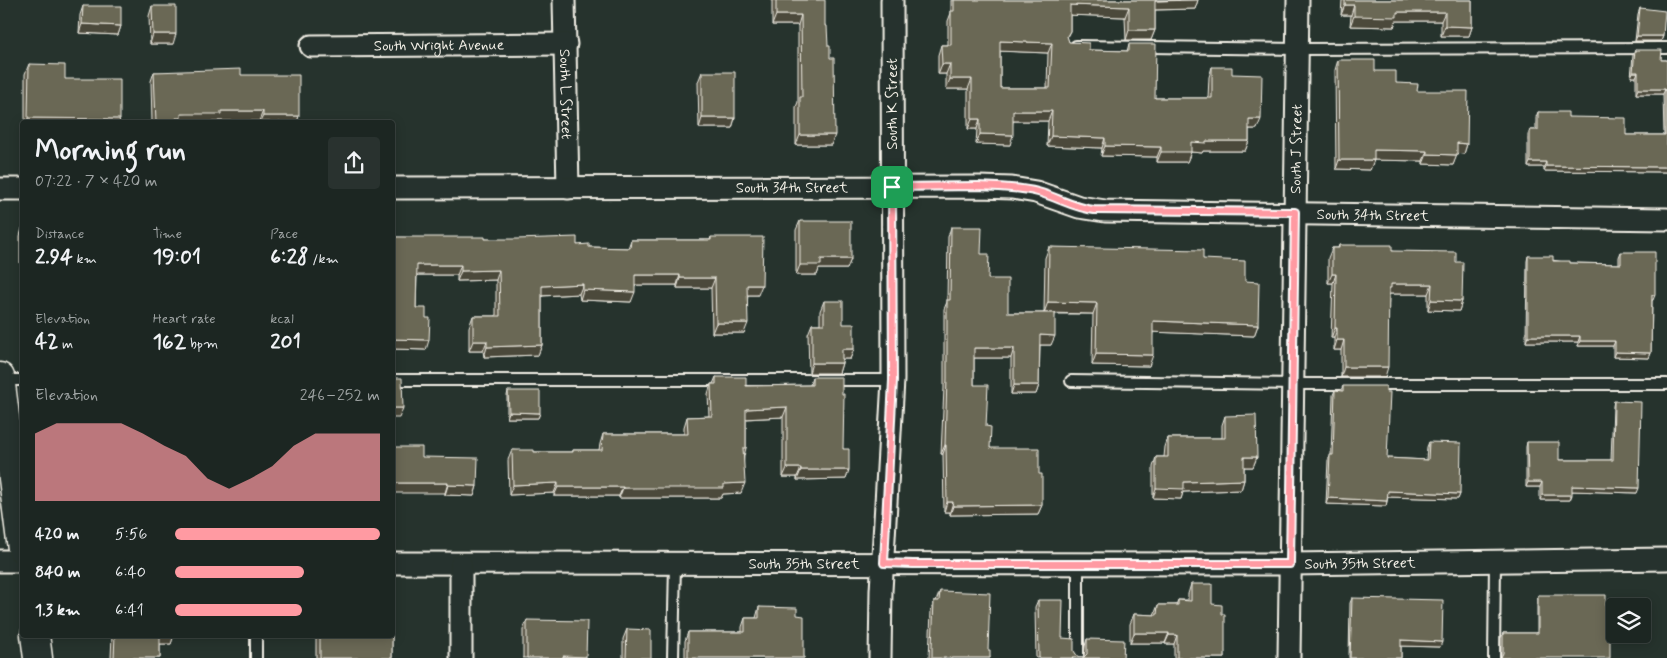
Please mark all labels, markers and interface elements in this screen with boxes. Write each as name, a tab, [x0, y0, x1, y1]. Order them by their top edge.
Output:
street label: South Wright Avenue	[374, 35, 504, 57]
street label: South L Street	[554, 49, 576, 140]
street label: South K Street	[883, 58, 903, 150]
street label: South J Street	[1286, 104, 1308, 194]
text: Morning run	[35, 133, 186, 170]
button: share	[328, 137, 380, 189]
pin	[871, 166, 913, 208]
text: 07:22 · 7 × 420 m	[35, 171, 157, 192]
icon: arrive	[878, 173, 906, 201]
street label: South 34th Street	[736, 178, 848, 198]
street label: South 34th Street	[1316, 205, 1429, 227]
text: Distance	[35, 225, 84, 243]
text: Time	[153, 225, 182, 243]
text: Pace	[270, 225, 298, 243]
text: 2.94	[35, 243, 73, 271]
text: 19:01	[153, 243, 201, 271]
text: 6:28	[270, 243, 309, 271]
text: km	[73, 250, 97, 268]
text: /km	[309, 250, 339, 268]
text: Elevation	[35, 310, 90, 328]
text: Heart rate	[153, 310, 216, 328]
text: kcal	[270, 310, 294, 328]
text: 42	[35, 328, 58, 356]
text: 162	[153, 328, 186, 356]
text: 201	[270, 328, 301, 356]
text: m	[58, 335, 73, 353]
text: bpm	[186, 335, 218, 353]
text: Elevation	[35, 385, 98, 406]
text: 246–252 m	[300, 385, 380, 406]
text: 420 m	[35, 524, 79, 545]
text: 5:56	[115, 524, 147, 545]
street label: South 35th Street	[1304, 553, 1416, 575]
street label: South 35th Street	[748, 554, 860, 575]
text: 840 m	[35, 562, 80, 583]
text: 6:40	[115, 562, 146, 583]
map controls	[1606, 598, 1651, 643]
button: layers	[1606, 598, 1651, 643]
text: 1.3 km	[35, 600, 80, 621]
text: 6:41	[115, 600, 144, 621]

